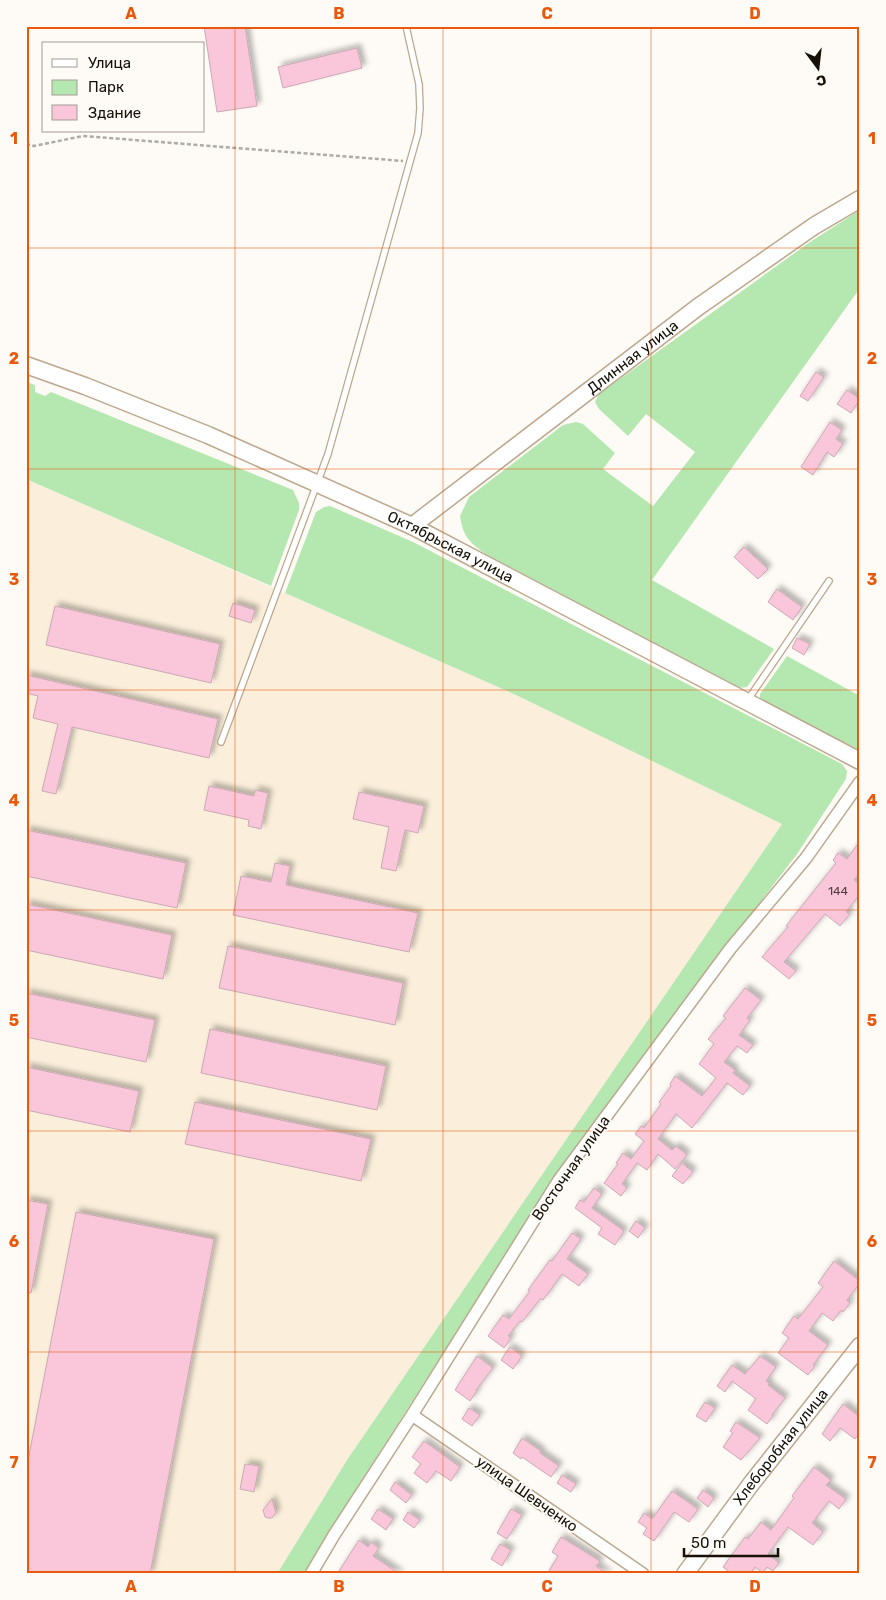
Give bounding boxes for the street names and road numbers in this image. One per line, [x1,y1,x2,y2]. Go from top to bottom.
street label: Длинная улица [584,316,682,398]
street label: Октябрьская улица [385,507,516,586]
street label: Восточная улица [528,1112,614,1224]
street label: Хлеборобная улица [730,1385,832,1509]
street label: улица Шевченко [473,1452,581,1536]

